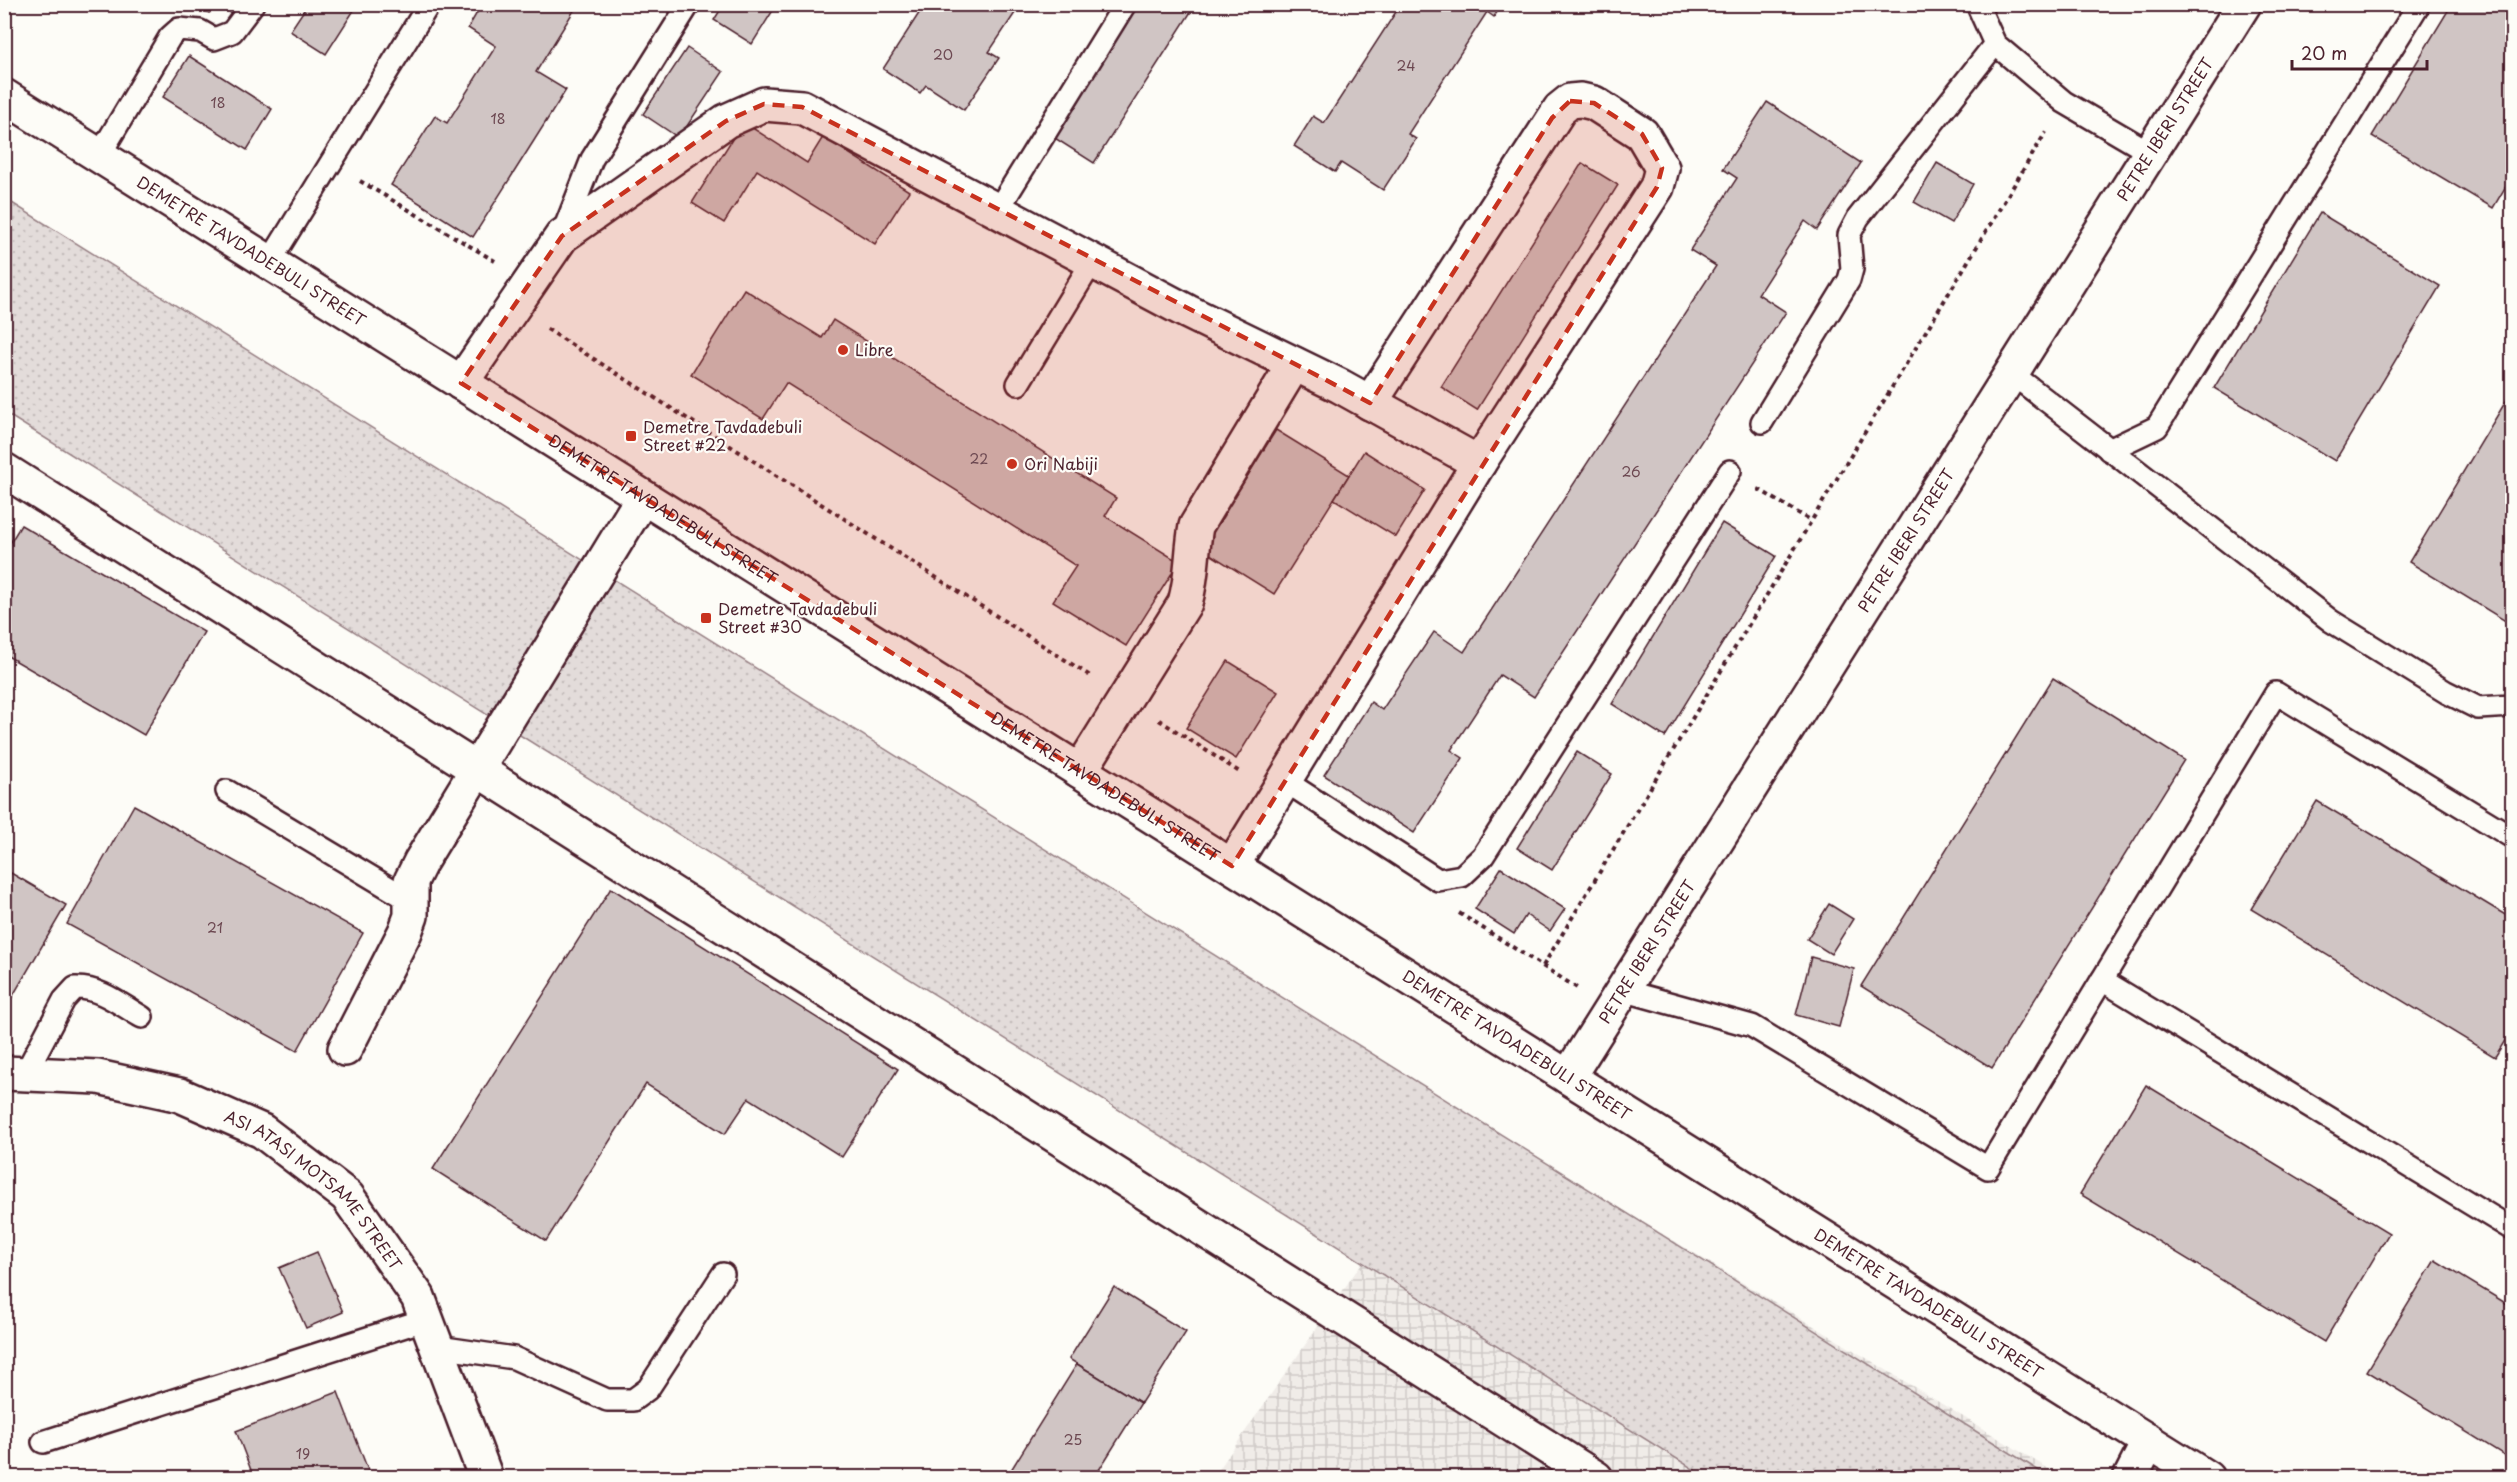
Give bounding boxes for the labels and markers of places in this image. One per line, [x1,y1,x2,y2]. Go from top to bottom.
place label: Libre [855,337,894,361]
marker: Libre [836,343,850,357]
place label: Demetre Tavdadebuli Street #22 [643,414,802,456]
marker: Demetre Tavdadebuli Street #22 [624,429,638,443]
place label: Ori Nabiji [1024,451,1098,475]
marker: Ori Nabiji [1005,457,1019,471]
place label: Demetre Tavdadebuli Street #30 [718,596,877,638]
marker: Demetre Tavdadebuli Street #30 [699,611,713,625]

